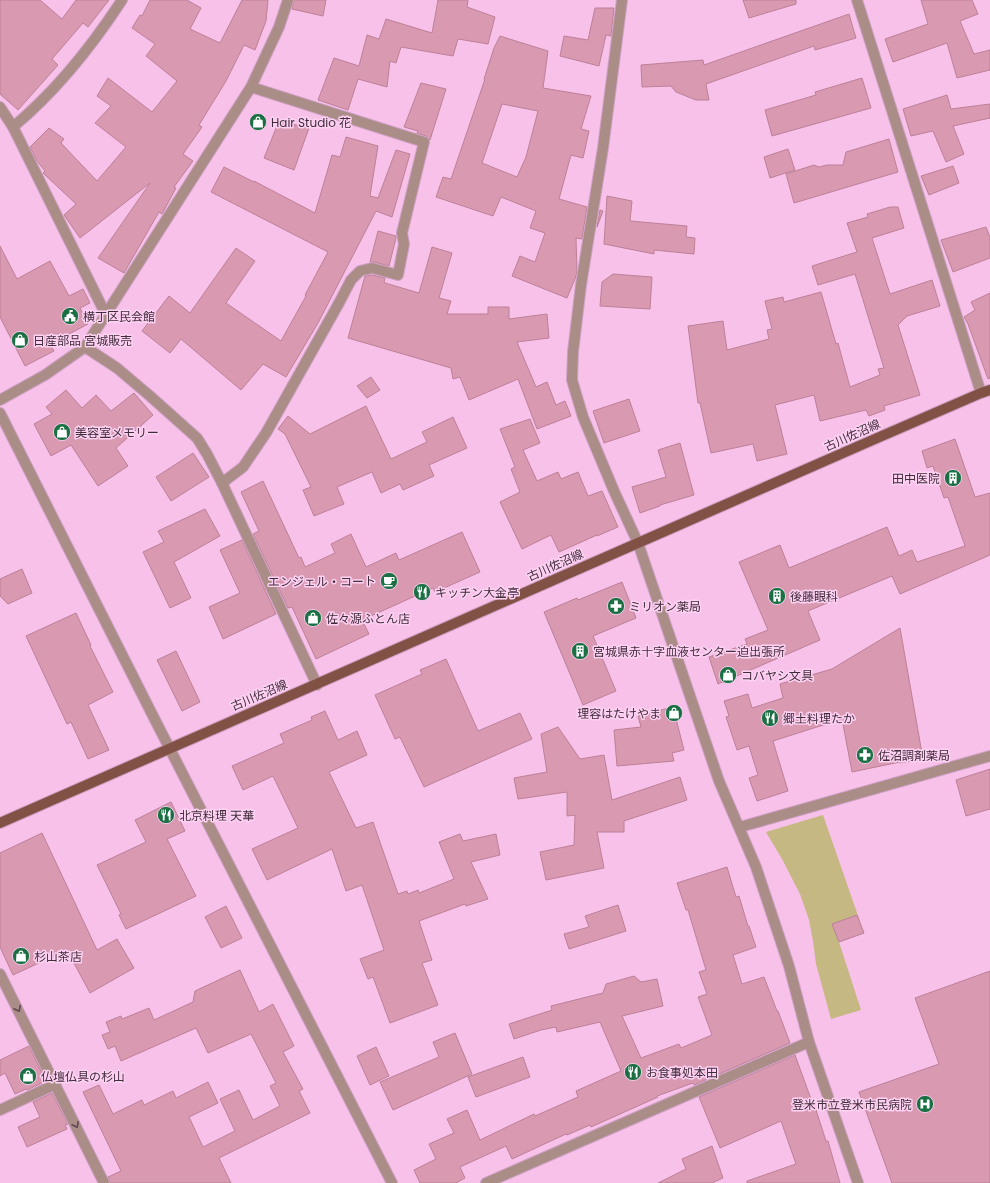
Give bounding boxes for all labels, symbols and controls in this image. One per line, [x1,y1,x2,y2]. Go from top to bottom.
shop icon: Hair Studio 花 [248,112,268,132]
place label: Hair Studio 花 [271,114,351,131]
public building icon: 横丁区民会館 [60,306,80,326]
place label: 横丁区民会館 [83,308,155,325]
shop icon: 日産部品 宮城販売 [10,330,30,350]
place label: 日産部品 宮城販売 [33,332,132,349]
street label: 古川佐沼線 [821,415,883,455]
shop icon: 美容室メモリー [52,422,72,442]
place label: 美容室メモリー [75,424,159,441]
building icon: 田中医院 [943,468,963,488]
place label: 田中医院 [892,470,940,487]
street label: 古川佐沼線 [524,545,586,585]
cafe icon: エンジェル・コート [379,571,399,591]
place label: エンジェル・コート [268,573,376,590]
restaurant icon: キッチン大金亭 [412,582,432,602]
place label: キッチン大金亭 [435,584,519,601]
building icon: 後藤眼科 [767,586,787,606]
place label: 後藤眼科 [790,588,838,605]
pharmacy icon: ミリオン薬局 [606,596,626,616]
place label: ミリオン薬局 [629,598,701,615]
shop icon: 佐々源ふとん店 [303,608,323,628]
place label: 佐々源ふとん店 [326,610,410,627]
building icon: 宮城県赤十字血液センター迫出張所 [570,641,590,661]
place label: 宮城県赤十字血液センター迫出張所 [593,643,785,660]
shop icon: コバヤシ文具 [718,665,738,685]
place label: コバヤシ文具 [741,667,813,684]
street label: 古川佐沼線 [228,675,290,715]
shop icon: 理容はたけやま [664,703,684,723]
place label: 理容はたけやま [577,705,661,722]
restaurant icon: 郷土料理たか [760,708,780,728]
place label: 郷土料理たか [783,710,855,727]
pharmacy icon: 佐沼調剤薬局 [855,745,875,765]
place label: 佐沼調剤薬局 [878,747,950,764]
restaurant icon: 北京料理 天華 [156,805,176,825]
place label: 北京料理 天華 [179,807,254,824]
shop icon: 杉山茶店 [11,946,31,966]
place label: 杉山茶店 [34,948,82,965]
one-way arrow [13,1005,20,1012]
restaurant icon: お食事処本田 [623,1062,643,1082]
place label: お食事処本田 [646,1064,718,1081]
shop icon: 仏壇仏具の杉山 [18,1066,38,1086]
place label: 仏壇仏具の杉山 [41,1068,125,1085]
hospital icon: 登米市立登米市民病院 [915,1094,935,1114]
place label: 登米市立登米市民病院 [792,1096,912,1113]
one-way arrow [71,1121,79,1128]

